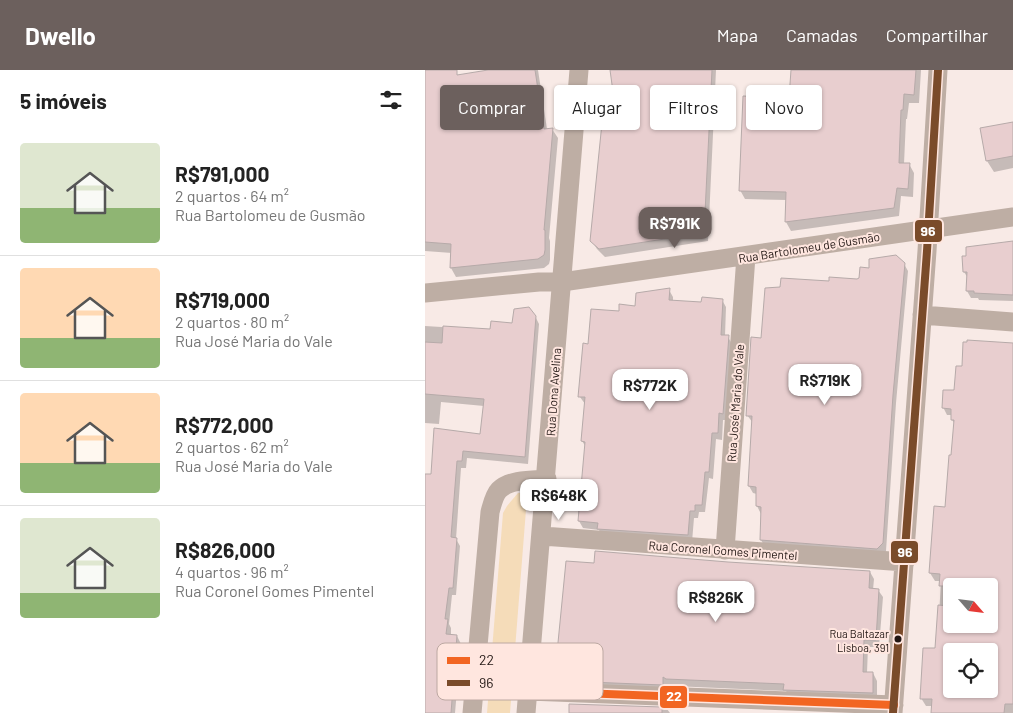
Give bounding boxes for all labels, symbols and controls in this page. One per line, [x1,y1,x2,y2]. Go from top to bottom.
text: Dwello [25,21,96,50]
text: Mapa [717,24,758,46]
text: Camadas [786,24,858,46]
text: Compartilhar [886,24,988,46]
chip: Comprar [440,85,544,130]
chip: Alugar [554,85,640,130]
chip: Filtros [650,85,736,130]
chip: Novo [746,85,822,130]
icon: filters [377,86,405,114]
text: 5 imóveis [20,88,107,113]
text: R$791,000 [175,161,269,186]
icon: home [60,163,120,223]
text: 2 quartos · 64 m² [175,186,289,205]
text: Rua Bartolomeu de Gusmão [175,205,366,224]
pin: R$791K [634,206,716,249]
text: R$791K [650,213,700,232]
line badge: 96 [914,219,943,243]
text: 96 [921,222,936,239]
street label: Rua Bartolomeu de Gusmão [737,229,881,265]
text: R$719,000 [175,287,270,312]
icon: home [60,288,120,348]
text: 2 quartos · 80 m² [175,312,289,331]
text: Rua José Maria do Vale [175,331,333,350]
street label: Rua José Maria do Vale [724,344,746,462]
street label: Rua Dona Avelina [543,347,563,437]
pin: R$719K [784,364,866,406]
pin: R$772K [609,368,691,411]
text: R$719K [799,370,851,389]
text: R$772K [623,375,677,394]
text: R$772,000 [175,412,273,437]
icon: home [60,413,120,473]
text: 2 quartos · 62 m² [175,437,289,456]
text: Rua José Maria do Vale [175,456,333,475]
pin: R$648K [518,478,600,521]
text: R$648K [531,485,587,504]
text: R$826,000 [175,537,275,562]
icon: home [60,538,120,598]
street label: Rua Coronel Gomes Pimentel [648,538,798,562]
line badge: 96 [890,540,919,564]
text: 96 [898,543,913,560]
text: 4 quartos · 96 m² [175,562,289,581]
north arrow [943,578,997,632]
map controls [943,578,998,698]
pin: R$826K [675,580,757,623]
text: Rua Coronel Gomes Pimentel [175,581,374,600]
text: R$826K [688,587,744,606]
place label: Rua Baltazar Lisboa, 391 [829,627,889,654]
marker: Rua Baltazar Lisboa, 391 [893,634,903,644]
legend [437,643,603,700]
button: locate [943,643,998,698]
text: 22 [479,651,494,668]
text: 96 [479,674,494,691]
line badge: 22 [659,685,688,709]
text: 22 [666,687,682,704]

